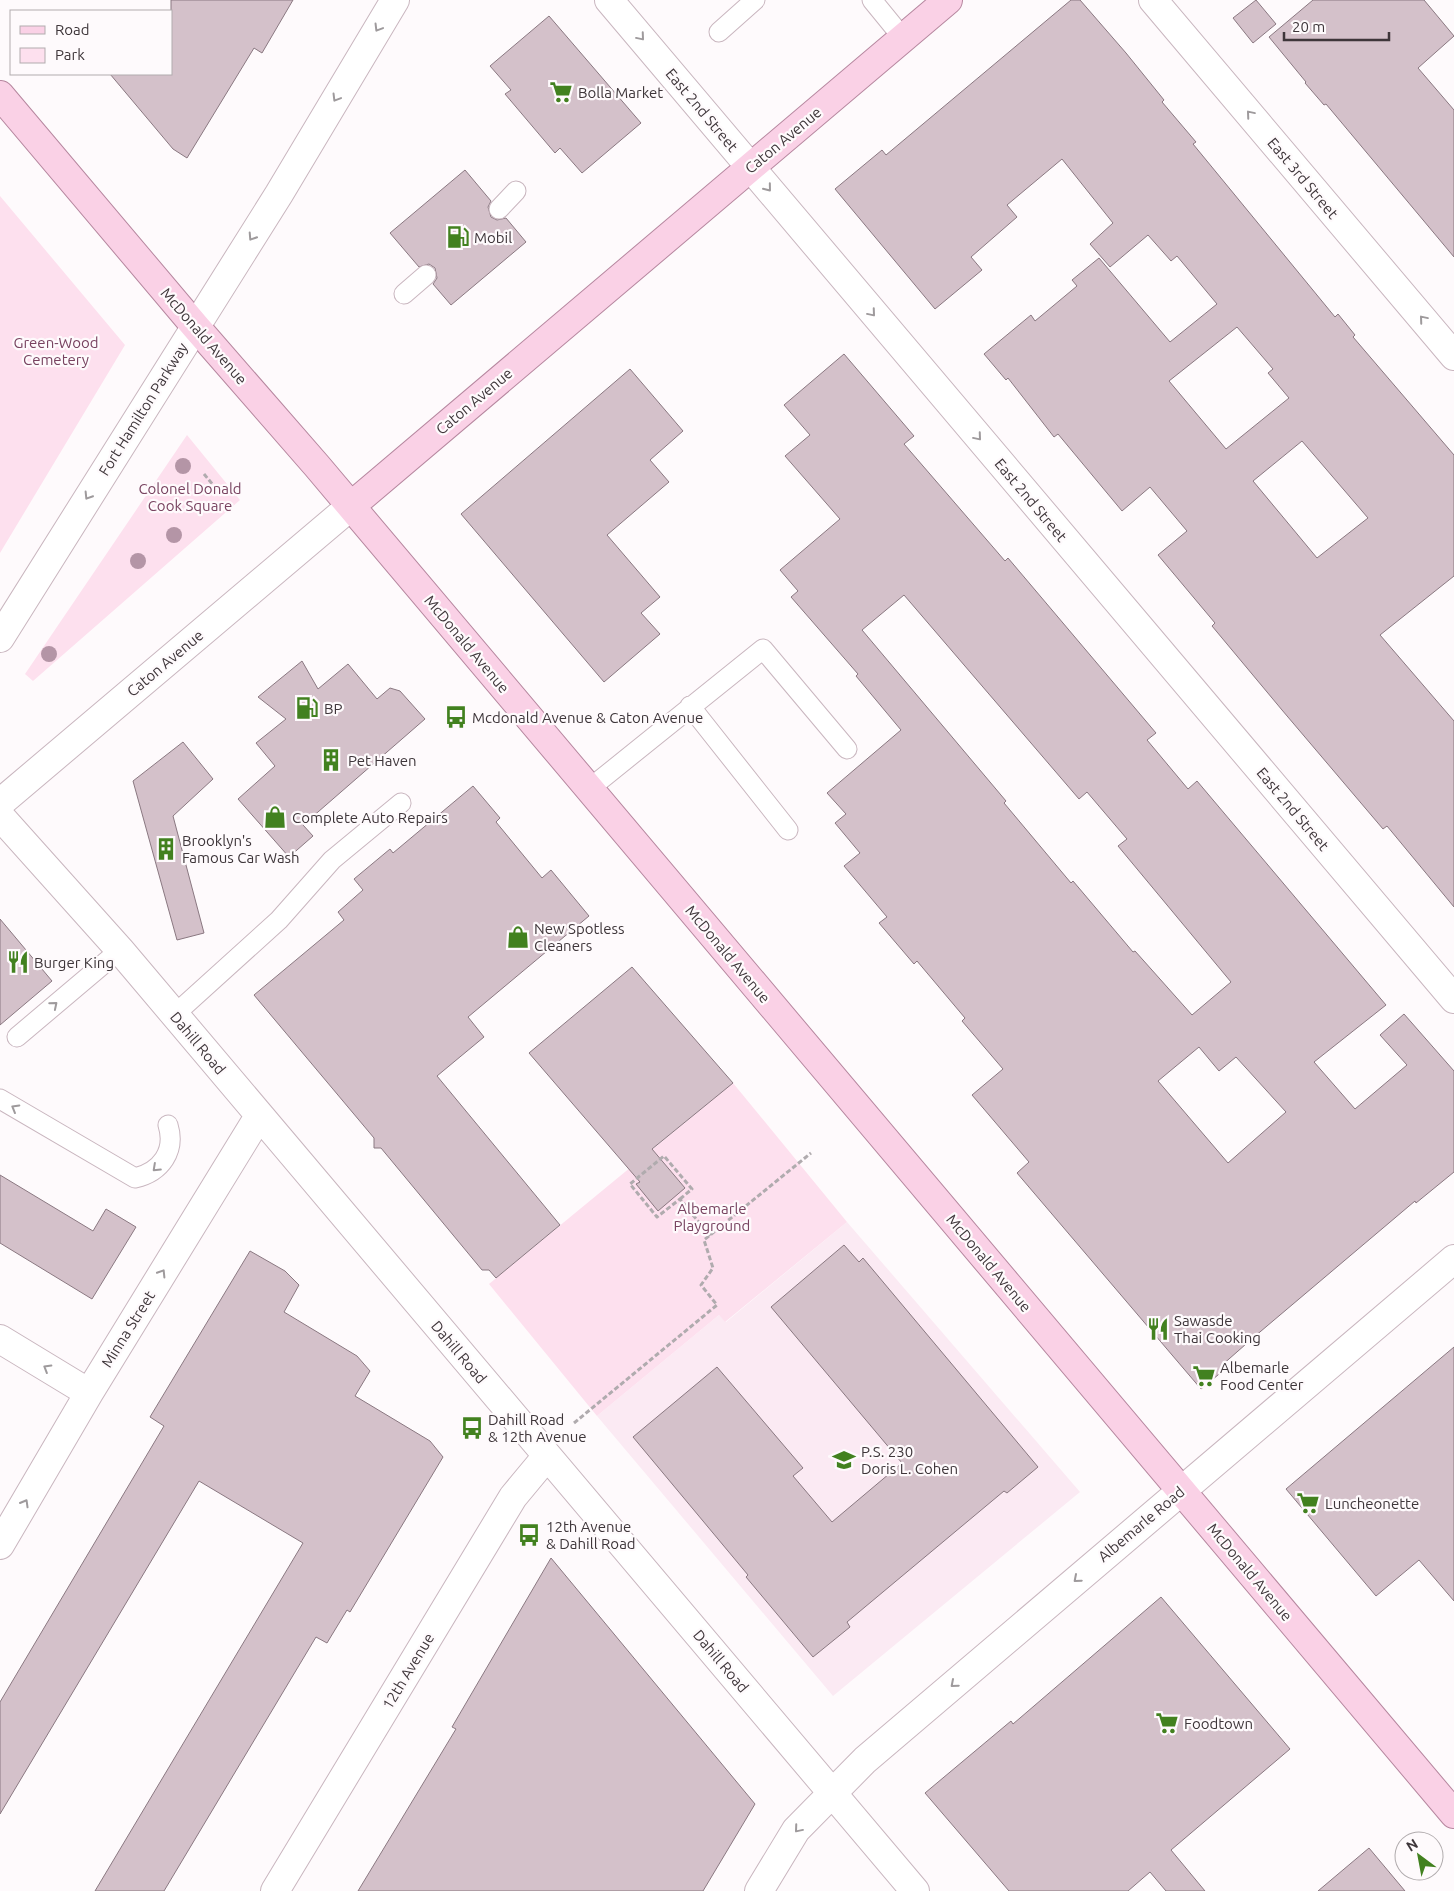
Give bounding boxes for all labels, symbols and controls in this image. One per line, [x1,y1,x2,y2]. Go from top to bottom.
legend [10,10,172,75]
scale bar [1284,10,1389,42]
text: 20 m [1292,18,1325,35]
text: Road [55,21,90,38]
one-way arrow [375,23,385,32]
one-way arrow [635,32,644,41]
text: Park [55,46,85,63]
street label: East 2nd Street [662,65,742,155]
supermarket icon: Bolla Market [548,79,574,105]
place label: Bolla Market [578,84,663,101]
one-way arrow [333,93,343,102]
street label: Caton Avenue [741,103,825,177]
one-way arrow [1246,111,1255,120]
street label: East 3rd Street [1264,134,1342,222]
one-way arrow [762,183,771,192]
fuel station icon: Mobil [445,224,471,250]
place label: Mobil [474,229,512,246]
one-way arrow [248,232,258,241]
street label: McDonald Avenue [157,284,251,388]
one-way arrow [867,307,876,316]
one-way arrow [1419,315,1428,324]
park label: Green-Wood Cemetery [13,334,99,368]
street label: Fort Hamilton Parkway [95,339,191,479]
street label: Caton Avenue [432,364,516,438]
one-way arrow [972,431,981,440]
street label: East 2nd Street [991,455,1071,545]
park label: Colonel Donald Cook Square [138,480,242,514]
one-way arrow [85,491,95,500]
street label: McDonald Avenue [421,592,513,696]
street label: Caton Avenue [123,626,207,700]
fuel station icon: BP [294,695,320,721]
place label: BP [324,700,343,717]
bus stop icon: Mcdonald Avenue & Caton Avenue [443,704,469,730]
place label: Mcdonald Avenue & Caton Avenue [472,709,703,726]
building icon: Pet Haven [318,747,344,773]
place label: Pet Haven [348,752,417,769]
street label: East 2nd Street [1253,764,1333,854]
shop icon: Complete Auto Repairs [262,804,288,830]
place label: Complete Auto Repairs [292,809,448,826]
place label: Brooklyn's Famous Car Wash [182,832,300,866]
building icon: Brooklyn's Famous Car Wash [153,836,179,862]
street label: McDonald Avenue [682,902,774,1006]
place label: New Spotless Cleaners [534,920,625,954]
shop icon: New Spotless Cleaners [505,924,531,950]
restaurant icon: Burger King [5,949,31,975]
place label: Burger King [34,954,114,971]
one-way arrow [49,1002,58,1011]
street label: Dahill Road [167,1008,229,1078]
one-way arrow [12,1104,21,1114]
one-way arrow [152,1162,161,1171]
park label: Albemarle Playground [674,1200,750,1234]
street label: McDonald Avenue [943,1211,1035,1315]
one-way arrow [156,1270,166,1279]
street label: Minna Street [98,1288,158,1370]
place label: Sawasde Thai Cooking [1174,1312,1261,1346]
restaurant icon: Sawasde Thai Cooking [1145,1316,1171,1342]
street label: Dahill Road [428,1317,490,1387]
place label: Albemarle Food Center [1220,1359,1304,1393]
supermarket icon: Albemarle Food Center [1191,1363,1217,1389]
one-way arrow [44,1364,53,1374]
place label: Dahill Road & 12th Avenue [488,1411,587,1445]
bus stop icon: Dahill Road & 12th Avenue [459,1415,485,1441]
place label: P.S. 230 Doris L. Cohen [861,1443,958,1477]
school or university icon: P.S. 230 Doris L. Cohen [831,1447,857,1473]
street label: Albemarle Road [1094,1483,1188,1565]
supermarket icon: Luncheonette [1295,1490,1321,1516]
place label: Luncheonette [1325,1495,1419,1512]
one-way arrow [18,1499,28,1508]
place label: 12th Avenue & Dahill Road [546,1518,636,1552]
street label: McDonald Avenue [1204,1520,1296,1624]
bus stop icon: 12th Avenue & Dahill Road [516,1522,542,1548]
one-way arrow [1074,1573,1083,1582]
street label: Dahill Road [690,1626,752,1696]
street label: 12th Avenue [379,1630,437,1712]
one-way arrow [950,1678,959,1687]
supermarket icon: Foodtown [1154,1710,1180,1736]
place label: Foodtown [1184,1715,1253,1732]
one-way arrow [795,1823,804,1832]
north arrow [1394,1831,1444,1881]
text: N [1403,1835,1421,1855]

